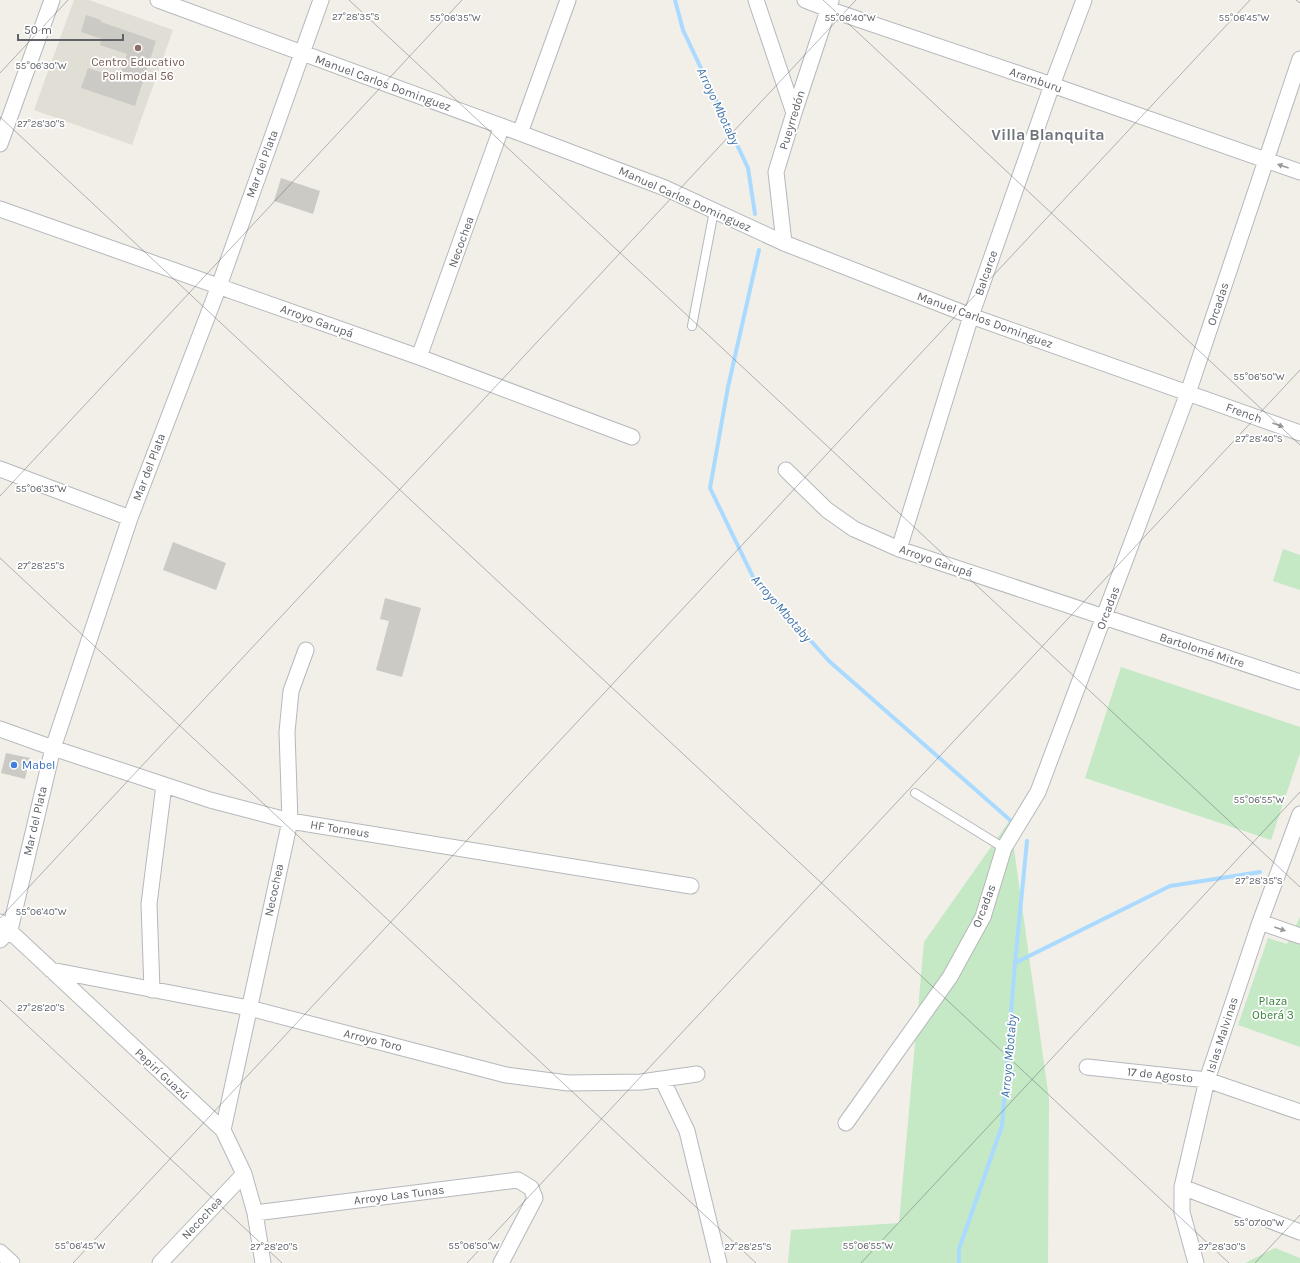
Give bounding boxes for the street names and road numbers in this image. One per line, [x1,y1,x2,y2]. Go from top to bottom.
street label: Manuel Carlos Dominguez [313,52,453,114]
street label: Aramburu [1008,64,1064,96]
street label: Pueyrredón [776,89,808,151]
street label: Mar del Plata [243,128,281,200]
street label: Manuel Carlos Dominguez [617,163,754,235]
street label: Necochea [445,215,477,269]
street label: Balcarce [972,249,1000,297]
street label: Orcadas [1204,280,1232,328]
street label: Manuel Carlos Dominguez [915,289,1055,351]
street label: Arroyo Garupá [279,301,355,341]
street label: French [1224,400,1264,426]
street label: Mar del Plata [130,431,168,503]
street label: Arroyo Garupá [897,542,975,580]
street label: Orcadas [1093,585,1123,631]
street label: Bartolomé Mitre [1158,630,1246,670]
street label: Mar del Plata [20,785,50,857]
street label: HF Torneus [309,817,371,841]
street label: Necochea [262,862,286,918]
street label: Orcadas [969,883,999,929]
street label: Islas Malvinas [1203,995,1241,1075]
street label: Arroyo Toro [342,1026,404,1054]
street label: Pepirí Guazú [132,1045,192,1103]
street label: 17 de Agosto [1126,1065,1194,1085]
street label: Arroyo Las Tunas [353,1183,445,1207]
street label: Necochea [179,1194,225,1242]

